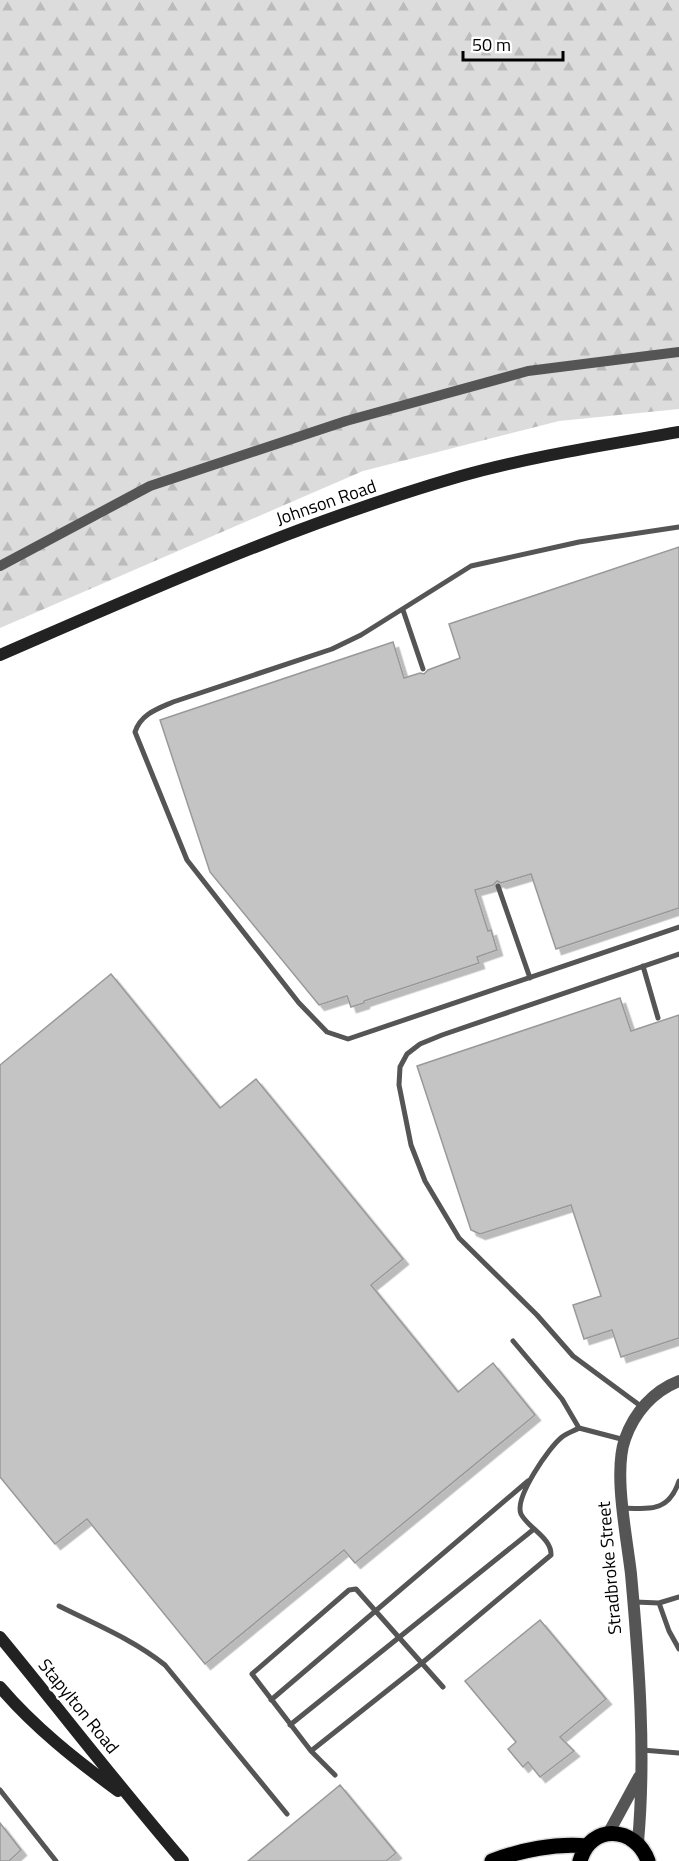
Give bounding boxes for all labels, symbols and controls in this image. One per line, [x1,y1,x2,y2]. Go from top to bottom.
scale bar [463,24,564,62]
text: 50 m [472,31,511,58]
street label: Johnson Road [272,472,380,532]
street label: Stradbroke Street [590,1500,628,1636]
street label: Stapylton Road [32,1653,126,1759]

